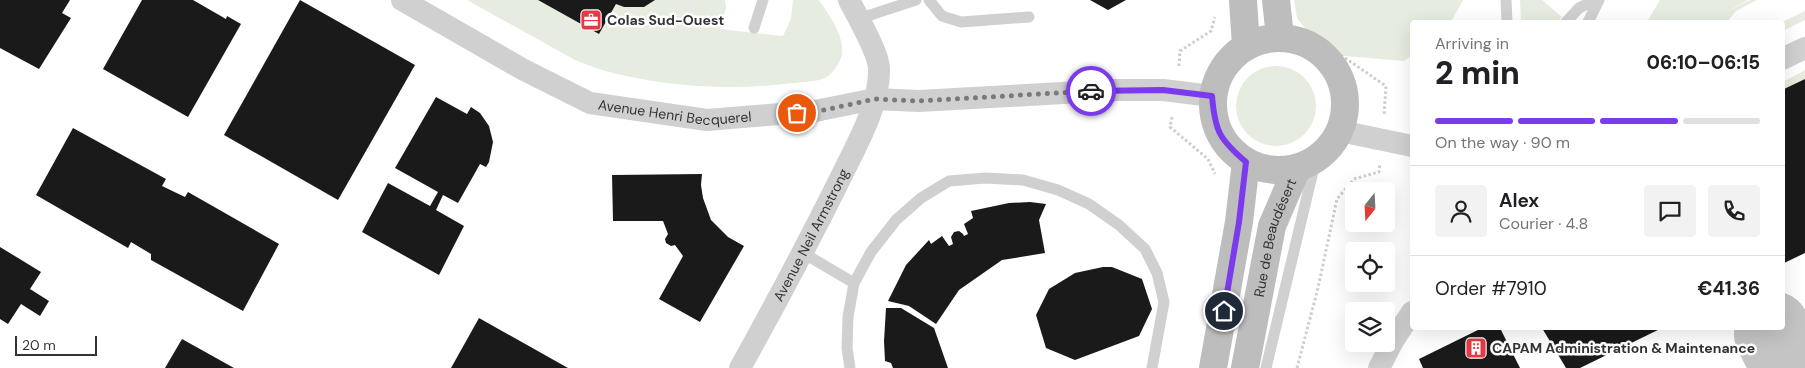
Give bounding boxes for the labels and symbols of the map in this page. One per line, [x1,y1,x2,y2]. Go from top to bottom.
office icon: Colas Sud-Ouest [579,8,603,32]
place label: Colas Sud-Ouest [607,11,724,29]
courier [1066,66,1116,116]
pin [776,92,818,134]
street label: Avenue Henri Becquerel [597,95,752,129]
street label: Avenue Neil Armstrong [769,165,853,305]
street label: Rue de Beaudésert [1250,176,1300,298]
north arrow [1345,182,1395,232]
pin [1203,290,1245,332]
scale bar [15,333,98,356]
building icon: CAPAM Administration & Maintenance [1464,336,1488,360]
place label: CAPAM Administration & Maintenance [1492,339,1755,357]

